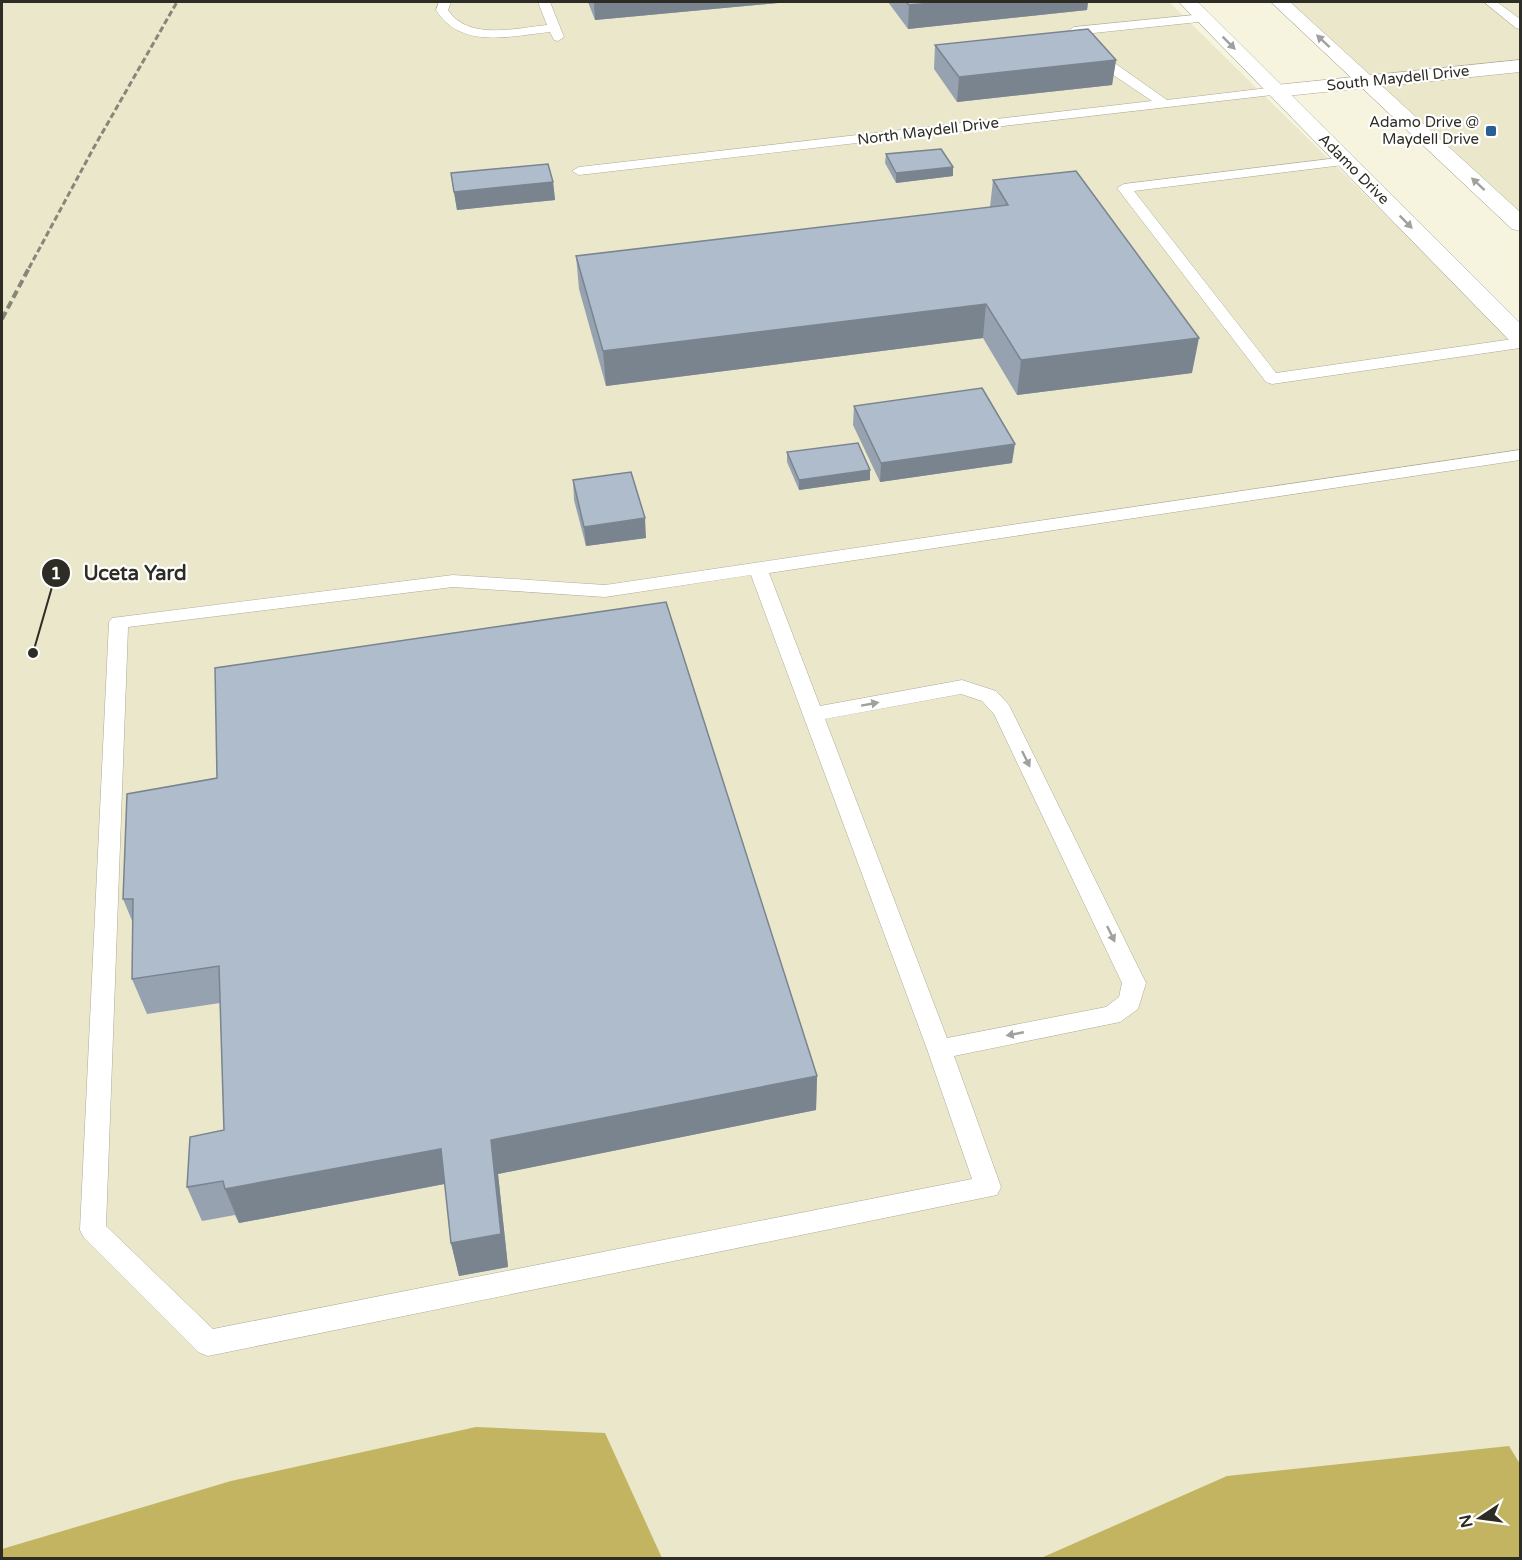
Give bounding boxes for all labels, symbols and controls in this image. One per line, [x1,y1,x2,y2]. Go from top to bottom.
one-way arrow [1317,35,1331,49]
one-way arrow [1222,36,1236,50]
street label: South Maydell Drive [1326,62,1470,94]
street label: North Maydell Drive [856,113,1000,149]
place label: Adamo Drive @ Maydell Drive [1369,113,1479,148]
marker: Adamo Drive @ Maydell Drive [1484,124,1498,138]
street label: Adamo Drive [1315,130,1393,208]
one-way arrow [1470,177,1485,191]
one-way arrow [1399,215,1414,229]
callout: Uceta Yard [41,554,198,592]
text: 1 [50,562,62,584]
text: Uceta Yard [83,562,187,586]
one-way arrow [861,699,880,708]
one-way arrow [1021,750,1030,767]
one-way arrow [1106,926,1115,943]
one-way arrow [1006,1030,1025,1039]
north arrow [1450,1488,1510,1548]
text: N [1455,1513,1478,1530]

